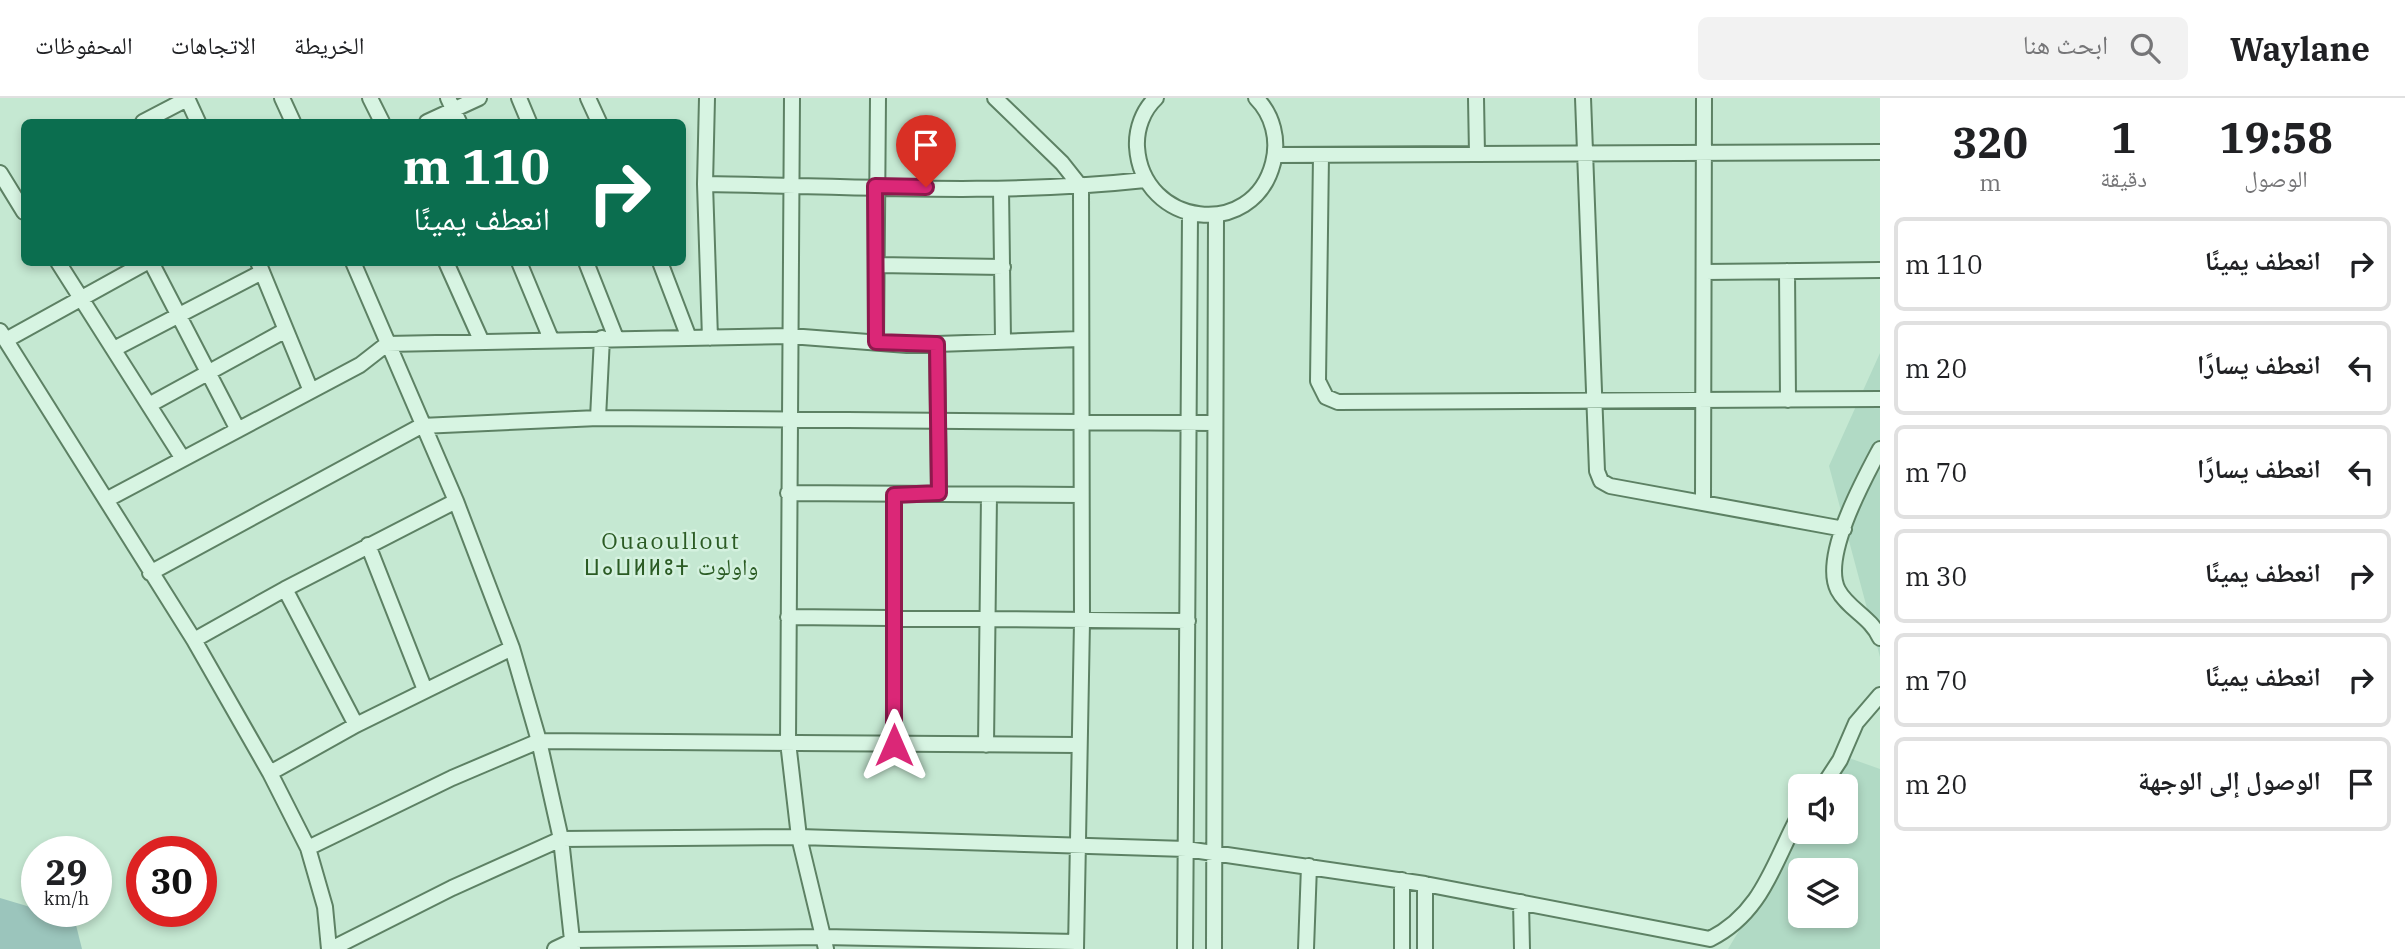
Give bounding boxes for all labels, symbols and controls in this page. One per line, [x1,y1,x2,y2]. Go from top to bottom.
search box [1698,17,2188,80]
text: ابحث هنا [2023,27,2108,61]
text: Waylane [2230,27,2370,70]
text: المحفوظات [35,29,133,61]
text: الاتجاهات [171,29,256,61]
text: الخريطة [294,29,365,61]
icon: search [2126,29,2164,67]
text: 1 [2111,110,2136,165]
text: 19:58 [2219,110,2333,165]
pin [896,115,956,187]
text: 320 [1952,115,2028,170]
icon: arrive [907,126,945,164]
text: 110 m [403,134,550,197]
icon: right [574,147,665,238]
text: دقيقة [2100,163,2147,193]
text: الوصول [2244,163,2308,193]
text: m [1979,167,2001,197]
text: انعطف يمينًا [413,197,550,239]
text: انعطف يمينًا [2205,243,2321,277]
icon: right [2342,245,2380,283]
text: 110 m [1905,247,1983,281]
text: انعطف يسارًا [2197,347,2321,381]
icon: left [2342,349,2380,387]
text: 20 m [1905,351,1967,385]
text: انعطف يسارًا [2197,451,2321,485]
icon: left [2342,453,2380,491]
text: 70 m [1905,455,1967,489]
district label: Ouaoullout ⵡⴰⵡⵍⵍⵓⵜ واولوت [584,525,758,581]
text: انعطف يمينًا [2205,555,2321,589]
icon: right [2342,557,2380,595]
text: 30 m [1905,559,1967,593]
text: انعطف يمينًا [2205,659,2321,693]
icon: right [2342,661,2380,699]
text: 70 m [1905,663,1967,697]
position arrow [857,708,931,782]
text: الوصول إلى الوجهة [2138,763,2321,797]
icon: arrive [2342,765,2380,803]
text: 20 m [1905,767,1967,801]
map controls [1788,774,1858,928]
button: sound [1788,774,1858,844]
speed limit sign: 30 [126,836,217,927]
text: 29 [45,849,88,895]
button: layers [1788,858,1858,928]
text: km/h [44,887,89,910]

